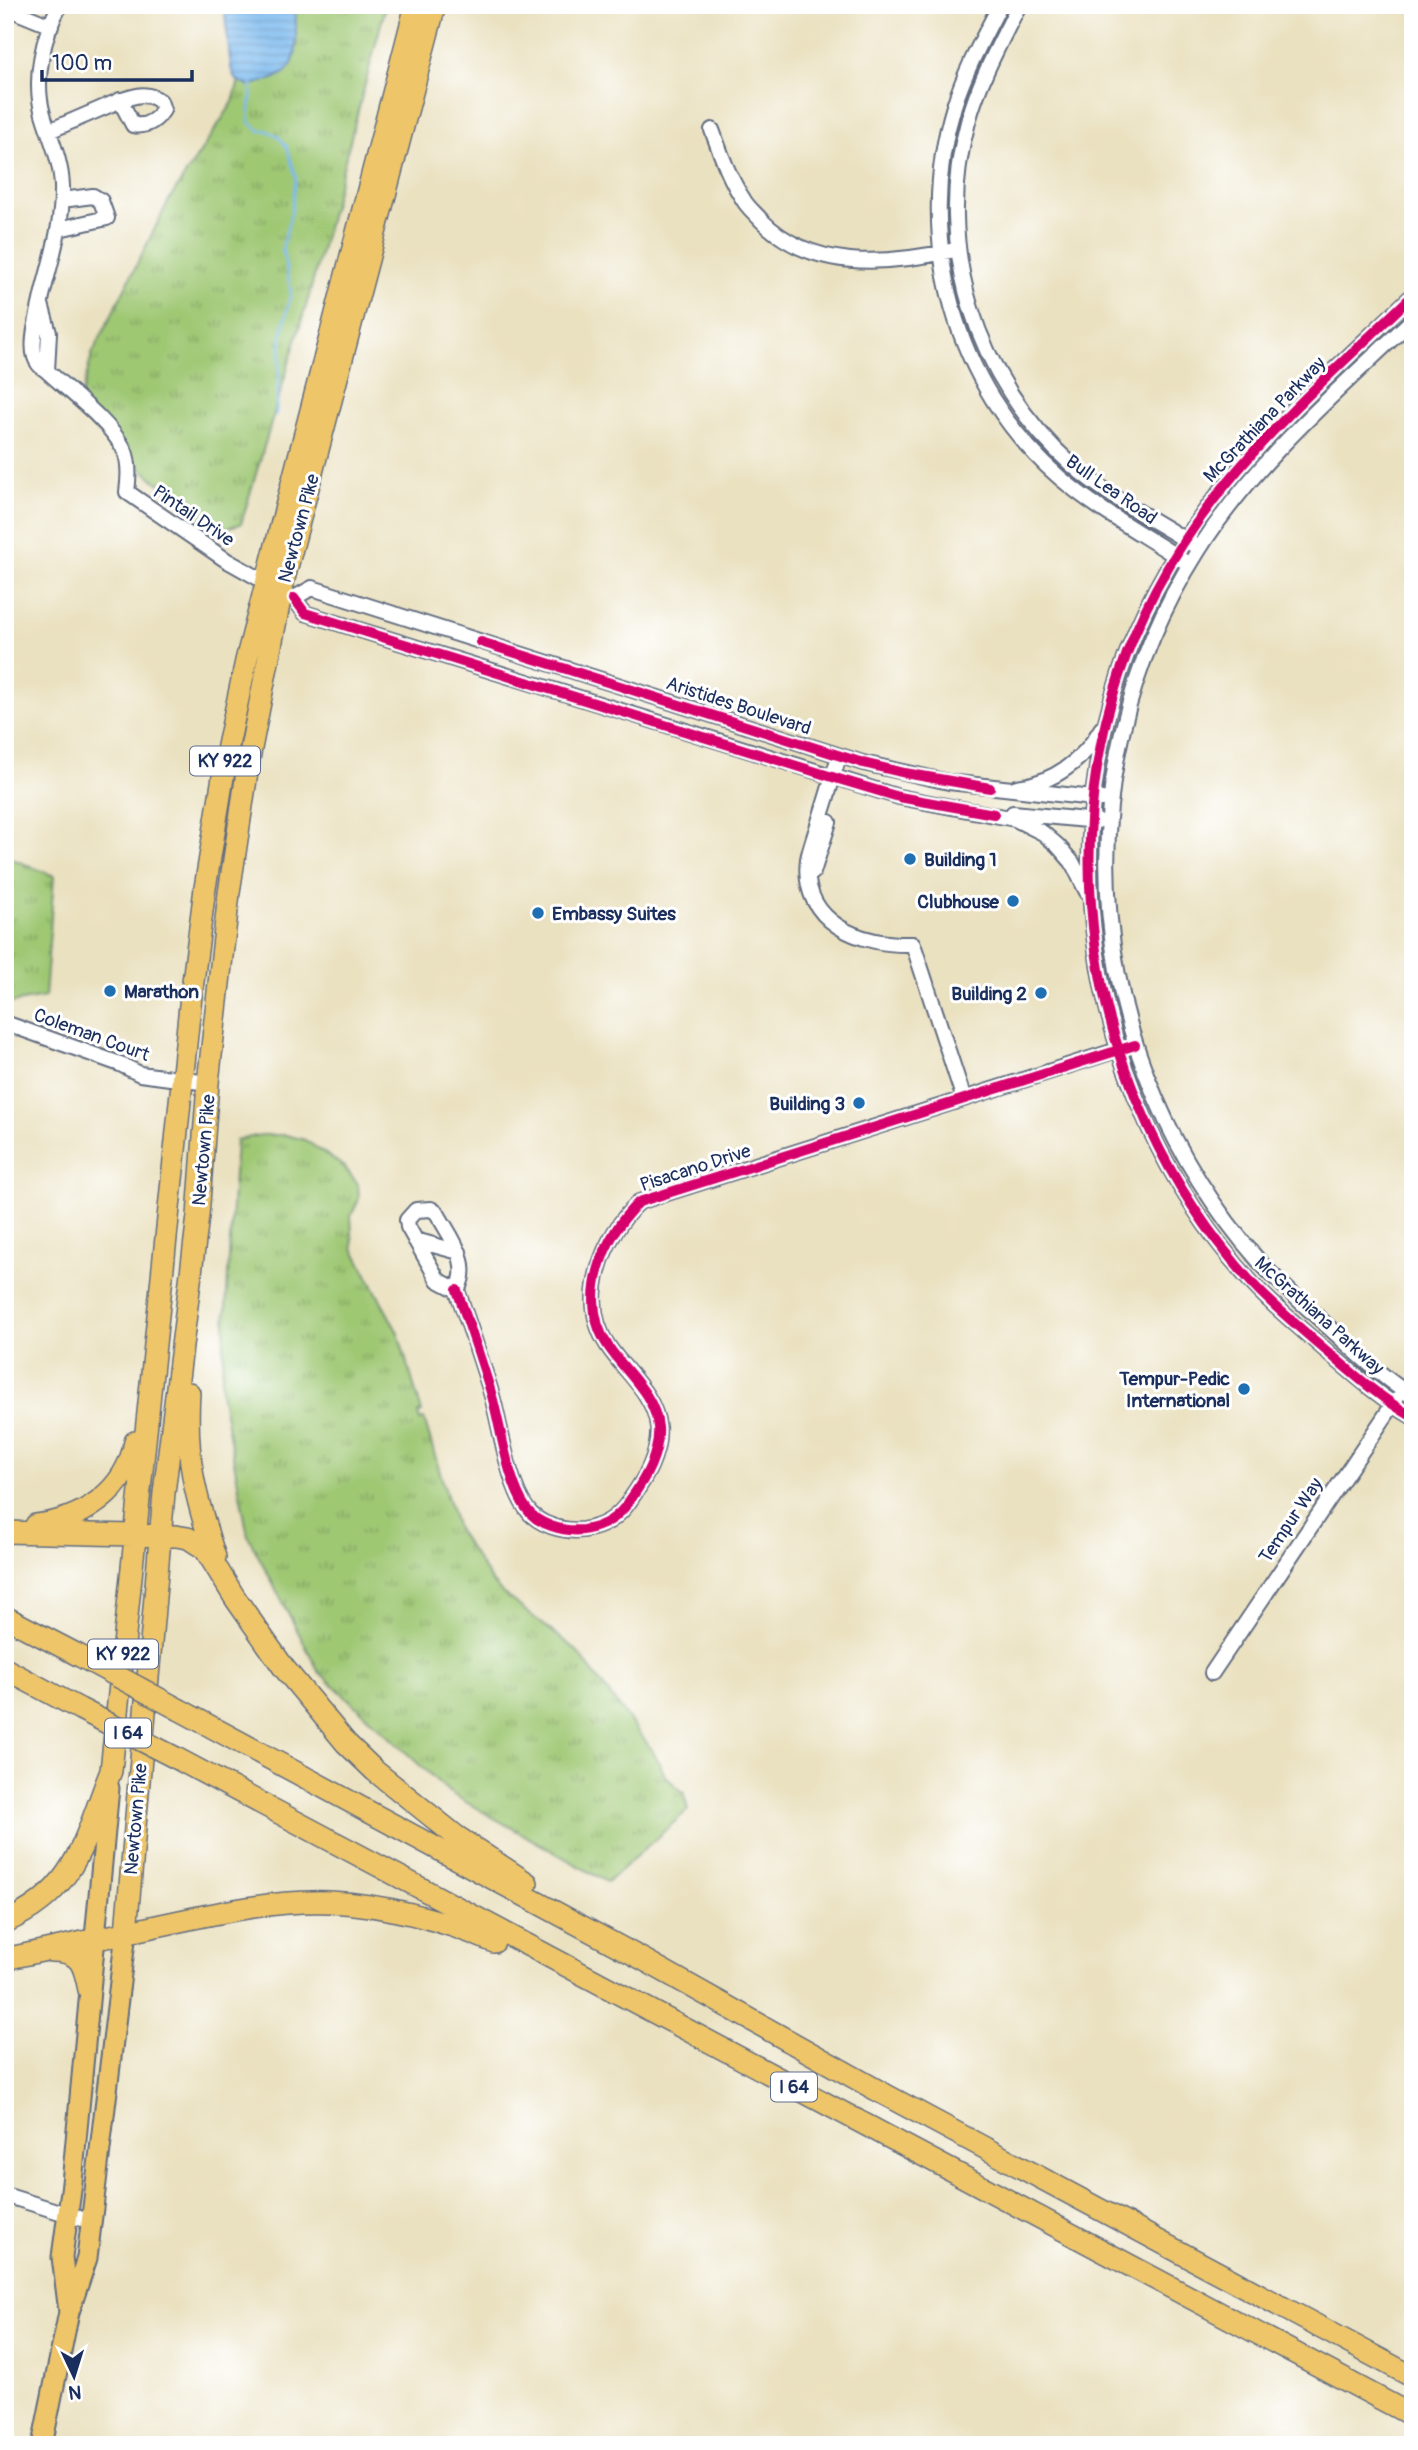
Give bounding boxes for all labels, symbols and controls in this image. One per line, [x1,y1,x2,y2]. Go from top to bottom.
scale bar [42,38,192,82]
text: 100 m [52,50,112,77]
street label: McGrathiana Parkway [1198,352,1331,488]
street label: Bull Lea Road [1061,450,1162,530]
street label: Newtown Pike [273,471,325,585]
street label: Pintail Drive [148,480,239,552]
street label: Aristides Boulevard [663,671,814,741]
road number: KY 922 [190,746,260,776]
place label: Building 1 [924,848,997,872]
marker: Building 1 [902,851,918,867]
place label: Clubhouse [917,890,1000,914]
marker: Clubhouse [1005,893,1021,909]
place label: Embassy Suites [552,902,676,926]
marker: Embassy Suites [530,905,546,921]
place label: Marathon [124,980,199,1004]
place label: Building 2 [951,982,1027,1006]
marker: Marathon [102,983,118,999]
marker: Building 2 [1033,985,1049,1001]
street label: Coleman Court [30,1003,153,1067]
place label: Building 3 [769,1092,845,1116]
street label: Newtown Pike [187,1093,221,1207]
marker: Building 3 [851,1095,867,1111]
street label: Pisacano Drive [637,1139,754,1197]
street label: McGrathiana Parkway [1250,1251,1389,1380]
place label: Tempur-Pedic International [1118,1367,1230,1413]
marker: Tempur-Pedic International [1236,1381,1252,1397]
street label: Tempur Way [1253,1473,1328,1568]
road number: KY 922 [88,1639,158,1668]
road number: I 64 [105,1718,151,1748]
street label: Newtown Pike [119,1762,153,1876]
road number: I 64 [771,2073,817,2102]
north arrow [38,2342,108,2412]
text: N [68,2380,82,2404]

